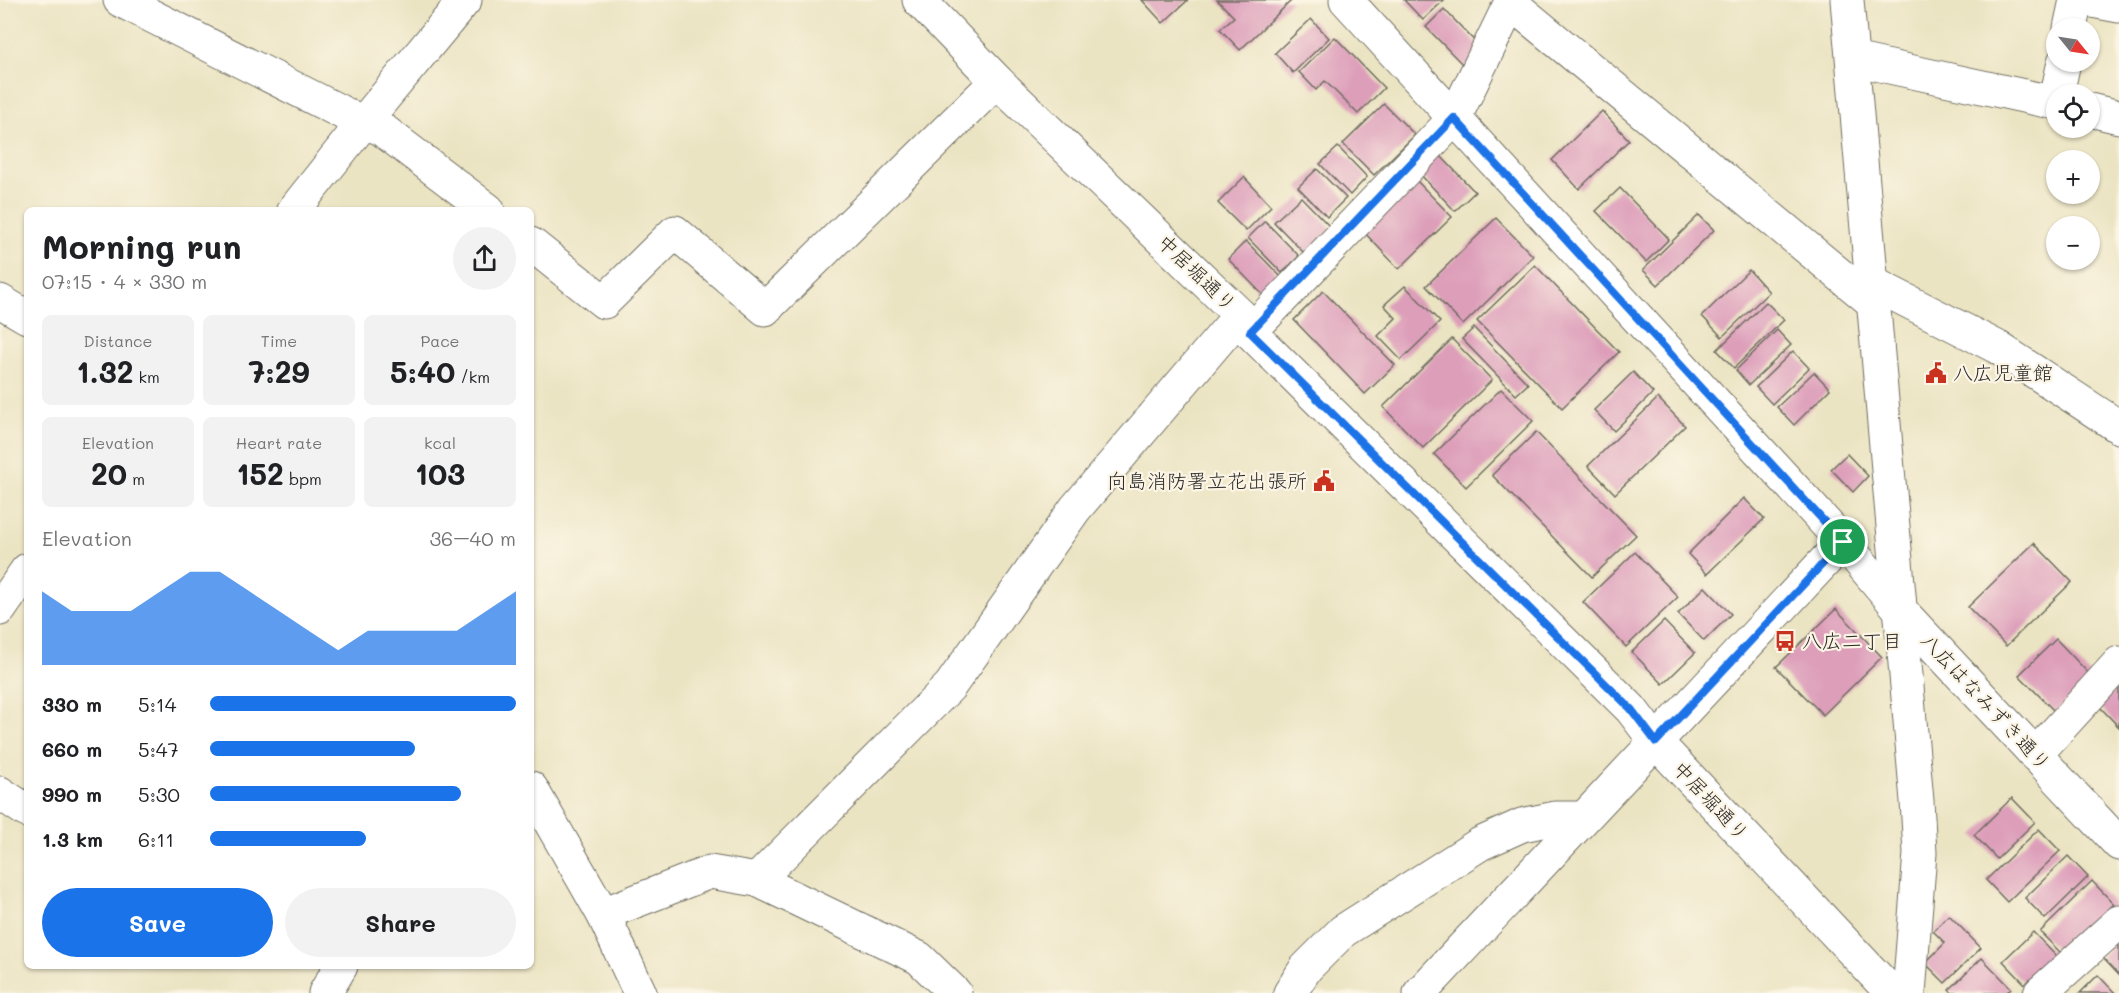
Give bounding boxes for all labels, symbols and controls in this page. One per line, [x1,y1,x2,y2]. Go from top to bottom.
north arrow [2046,18,2100,72]
map controls [2046,18,2100,270]
button: locate [2046,84,2100,138]
button: + [2046,150,2100,204]
button: − [2046,216,2100,270]
text: Morning run [42,224,242,267]
button: share [453,227,516,290]
street label: 中居堀通り [1153,228,1243,316]
text: 07:15 · 4 × 330 m [42,268,207,294]
text: Distance [84,330,152,351]
text: Time [261,330,297,351]
text: Pace [420,330,460,351]
text: 1.32 [76,351,133,391]
text: 7:29 [248,351,310,391]
text: 5:40 [390,351,455,391]
place label: 八広児童館 [1953,359,2053,385]
public building icon: 八広児童館 [1924,361,1948,385]
text: km [133,366,160,387]
text: /km [455,366,490,387]
text: Elevation [82,432,154,453]
text: Heart rate [236,432,322,453]
text: kcal [424,432,456,453]
text: 20 [91,453,127,493]
text: 152 [236,453,284,493]
text: 103 [415,453,465,493]
place label: 向島消防署立花出張所 [1107,467,1307,493]
text: m [127,468,145,489]
text: bpm [284,468,322,489]
public building icon: 向島消防署立花出張所 [1312,469,1336,493]
pin [1817,516,1868,567]
text: Elevation [42,525,132,551]
text: 36–40 m [429,525,516,551]
icon: arrive [1826,525,1859,558]
place label: 八広二丁目 [1802,627,1902,653]
street label: 八広はなみずき通り [1916,627,2057,776]
bus stop icon: 八広二丁目 [1773,629,1797,653]
text: 330 m [42,691,102,717]
text: 5:14 [138,691,177,717]
text: 660 m [42,736,102,762]
text: 5:47 [138,736,179,762]
street label: 中居堀通り [1668,755,1755,846]
text: 990 m [42,781,102,807]
text: 5:30 [138,781,180,807]
text: 1.3 km [42,826,103,852]
text: 6:11 [138,826,174,852]
button: Save [42,888,273,957]
button: Share [285,888,516,957]

